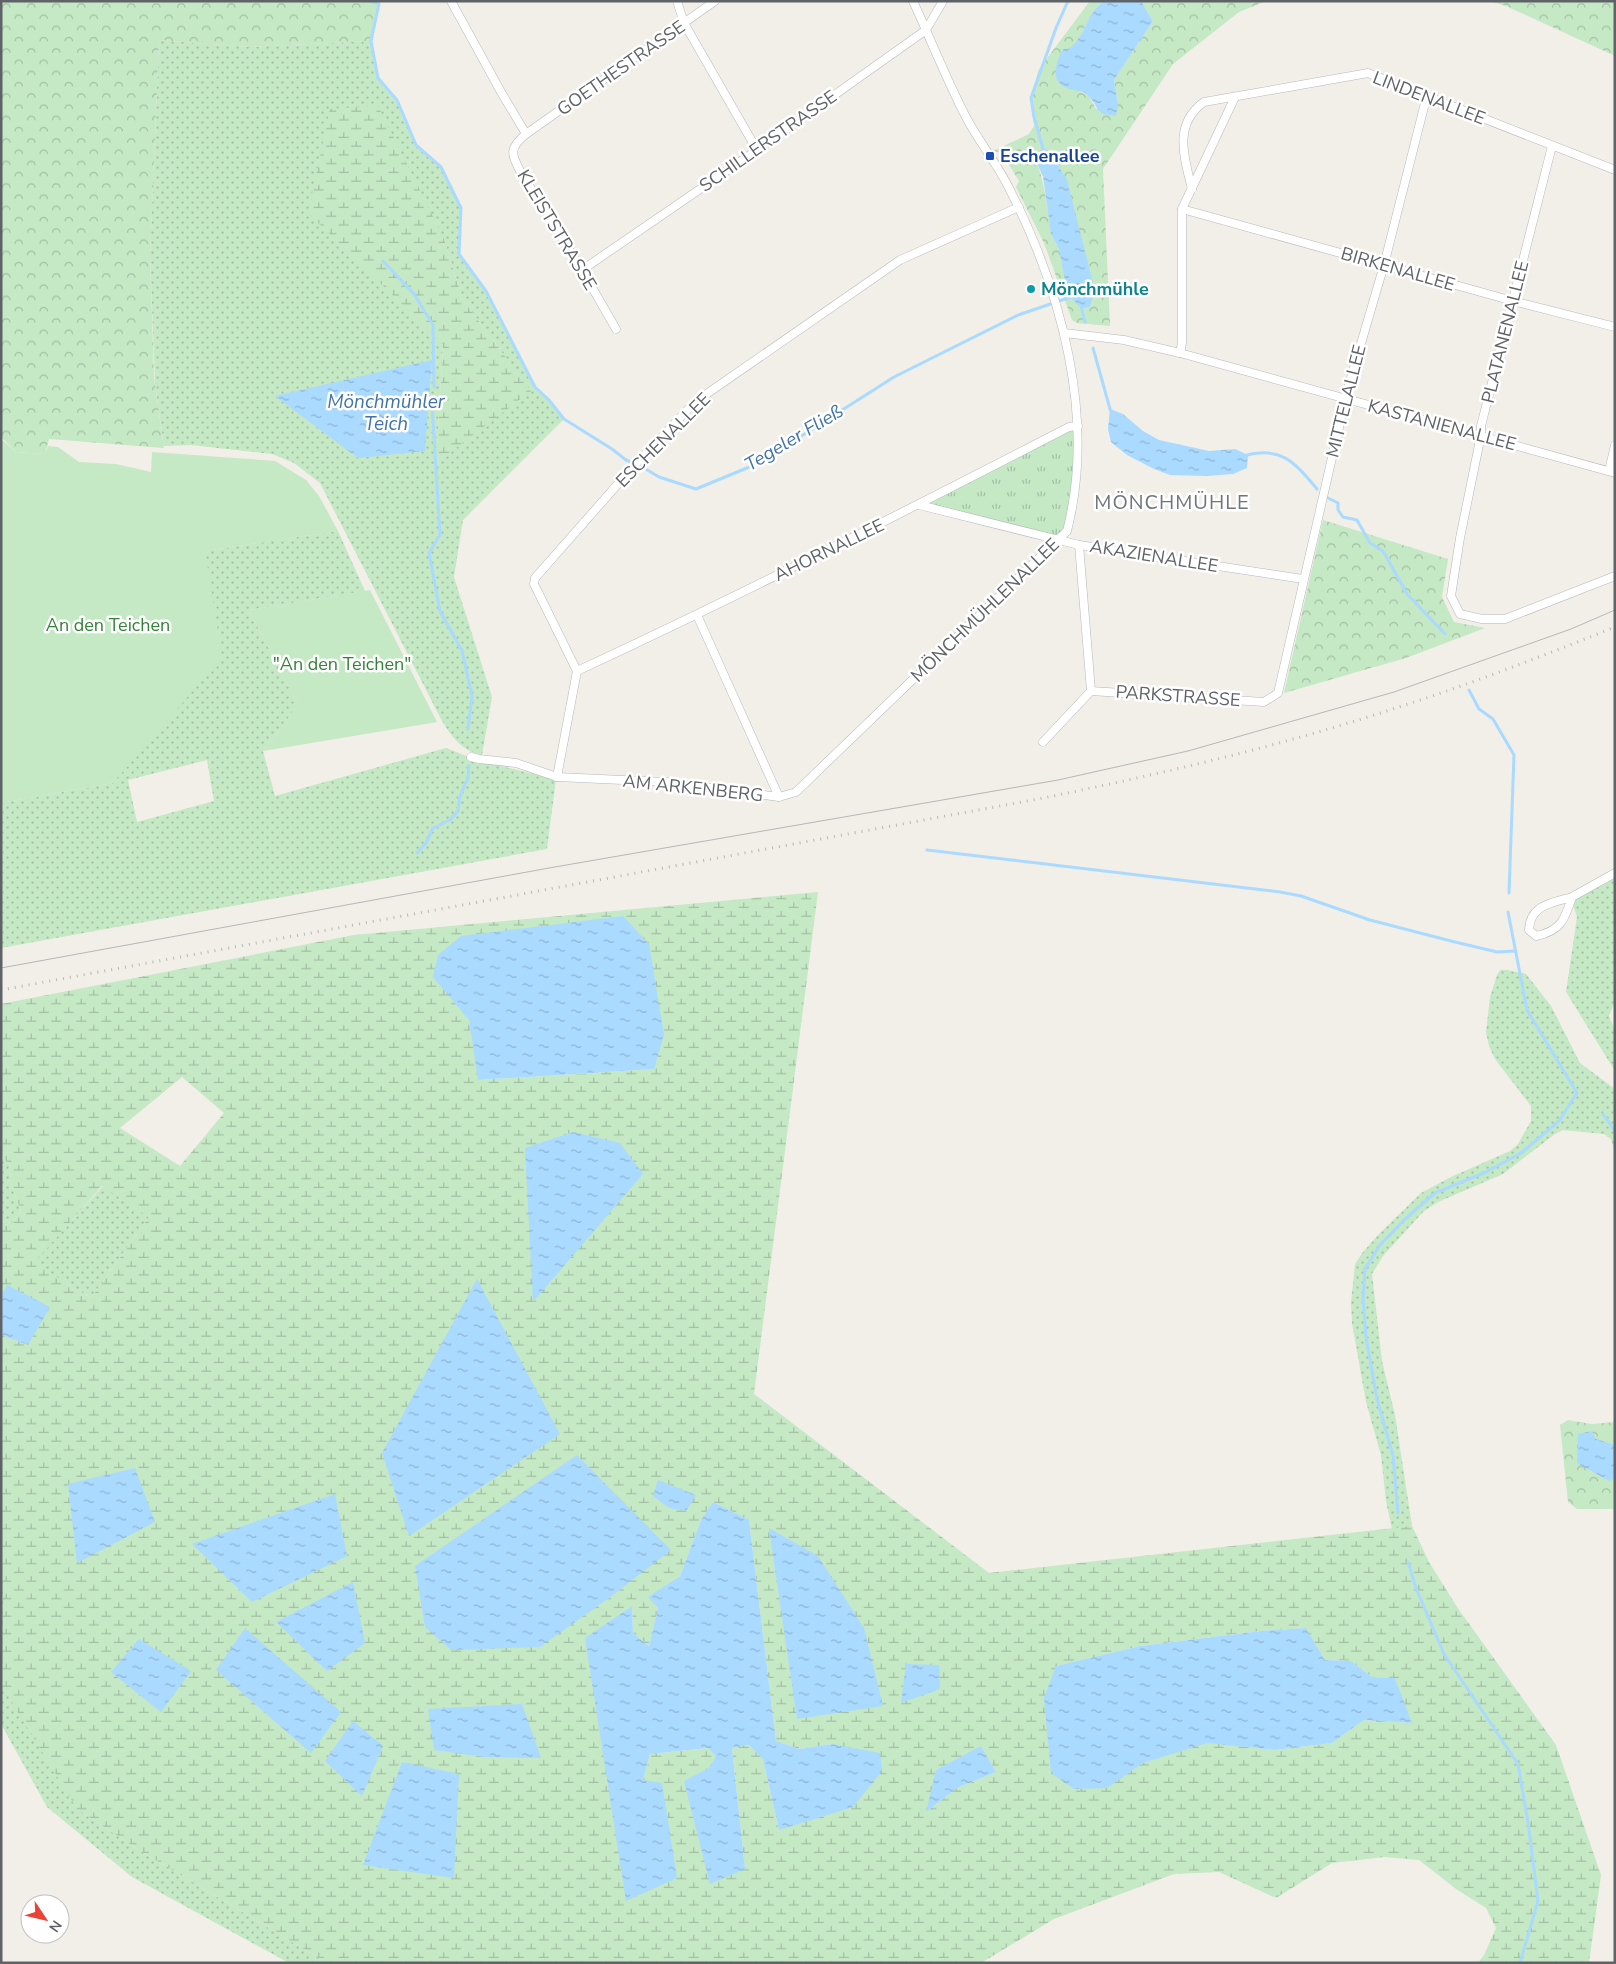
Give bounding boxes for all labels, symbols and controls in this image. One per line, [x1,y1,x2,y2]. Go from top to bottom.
street label: GOETHESTRASSE [552,15,690,121]
street label: LINDENALLEE [1369,66,1489,130]
street label: SCHILLERSTRASSE [694,85,842,197]
place label: Eschenallee [1000,144,1100,168]
marker: Eschenallee [984,150,996,162]
street label: KLEISTSTRASSE [512,165,602,295]
street label: BIRKENALLEE [1338,241,1458,297]
street label: PLATANENALLEE [1476,258,1534,406]
place label: Mönchmühle [1041,277,1149,301]
marker: Mönchmühle [1025,283,1037,295]
street label: MITTELALLEE [1320,342,1372,460]
street label: ESCHENALLEE [610,387,716,493]
water label: Mönchmühler Teich [327,389,446,437]
street label: KASTANIENALLEE [1365,394,1519,456]
water label: Tegeler Fließ [740,398,848,478]
district label: MÖNCHMÜHLE [1094,489,1250,516]
street label: AHORNALLEE [770,513,888,587]
street label: MÖNCHMÜHLENALLEE [906,533,1064,687]
street label: AKAZIENALLEE [1088,534,1220,578]
park label: An den Teichen [46,613,170,637]
park label: "An den Teichen" [273,652,411,676]
street label: PARKSTRASSE [1115,680,1241,712]
street label: AM ARKENBERG [622,769,764,807]
north arrow [20,1894,70,1944]
text: N [44,1916,66,1936]

